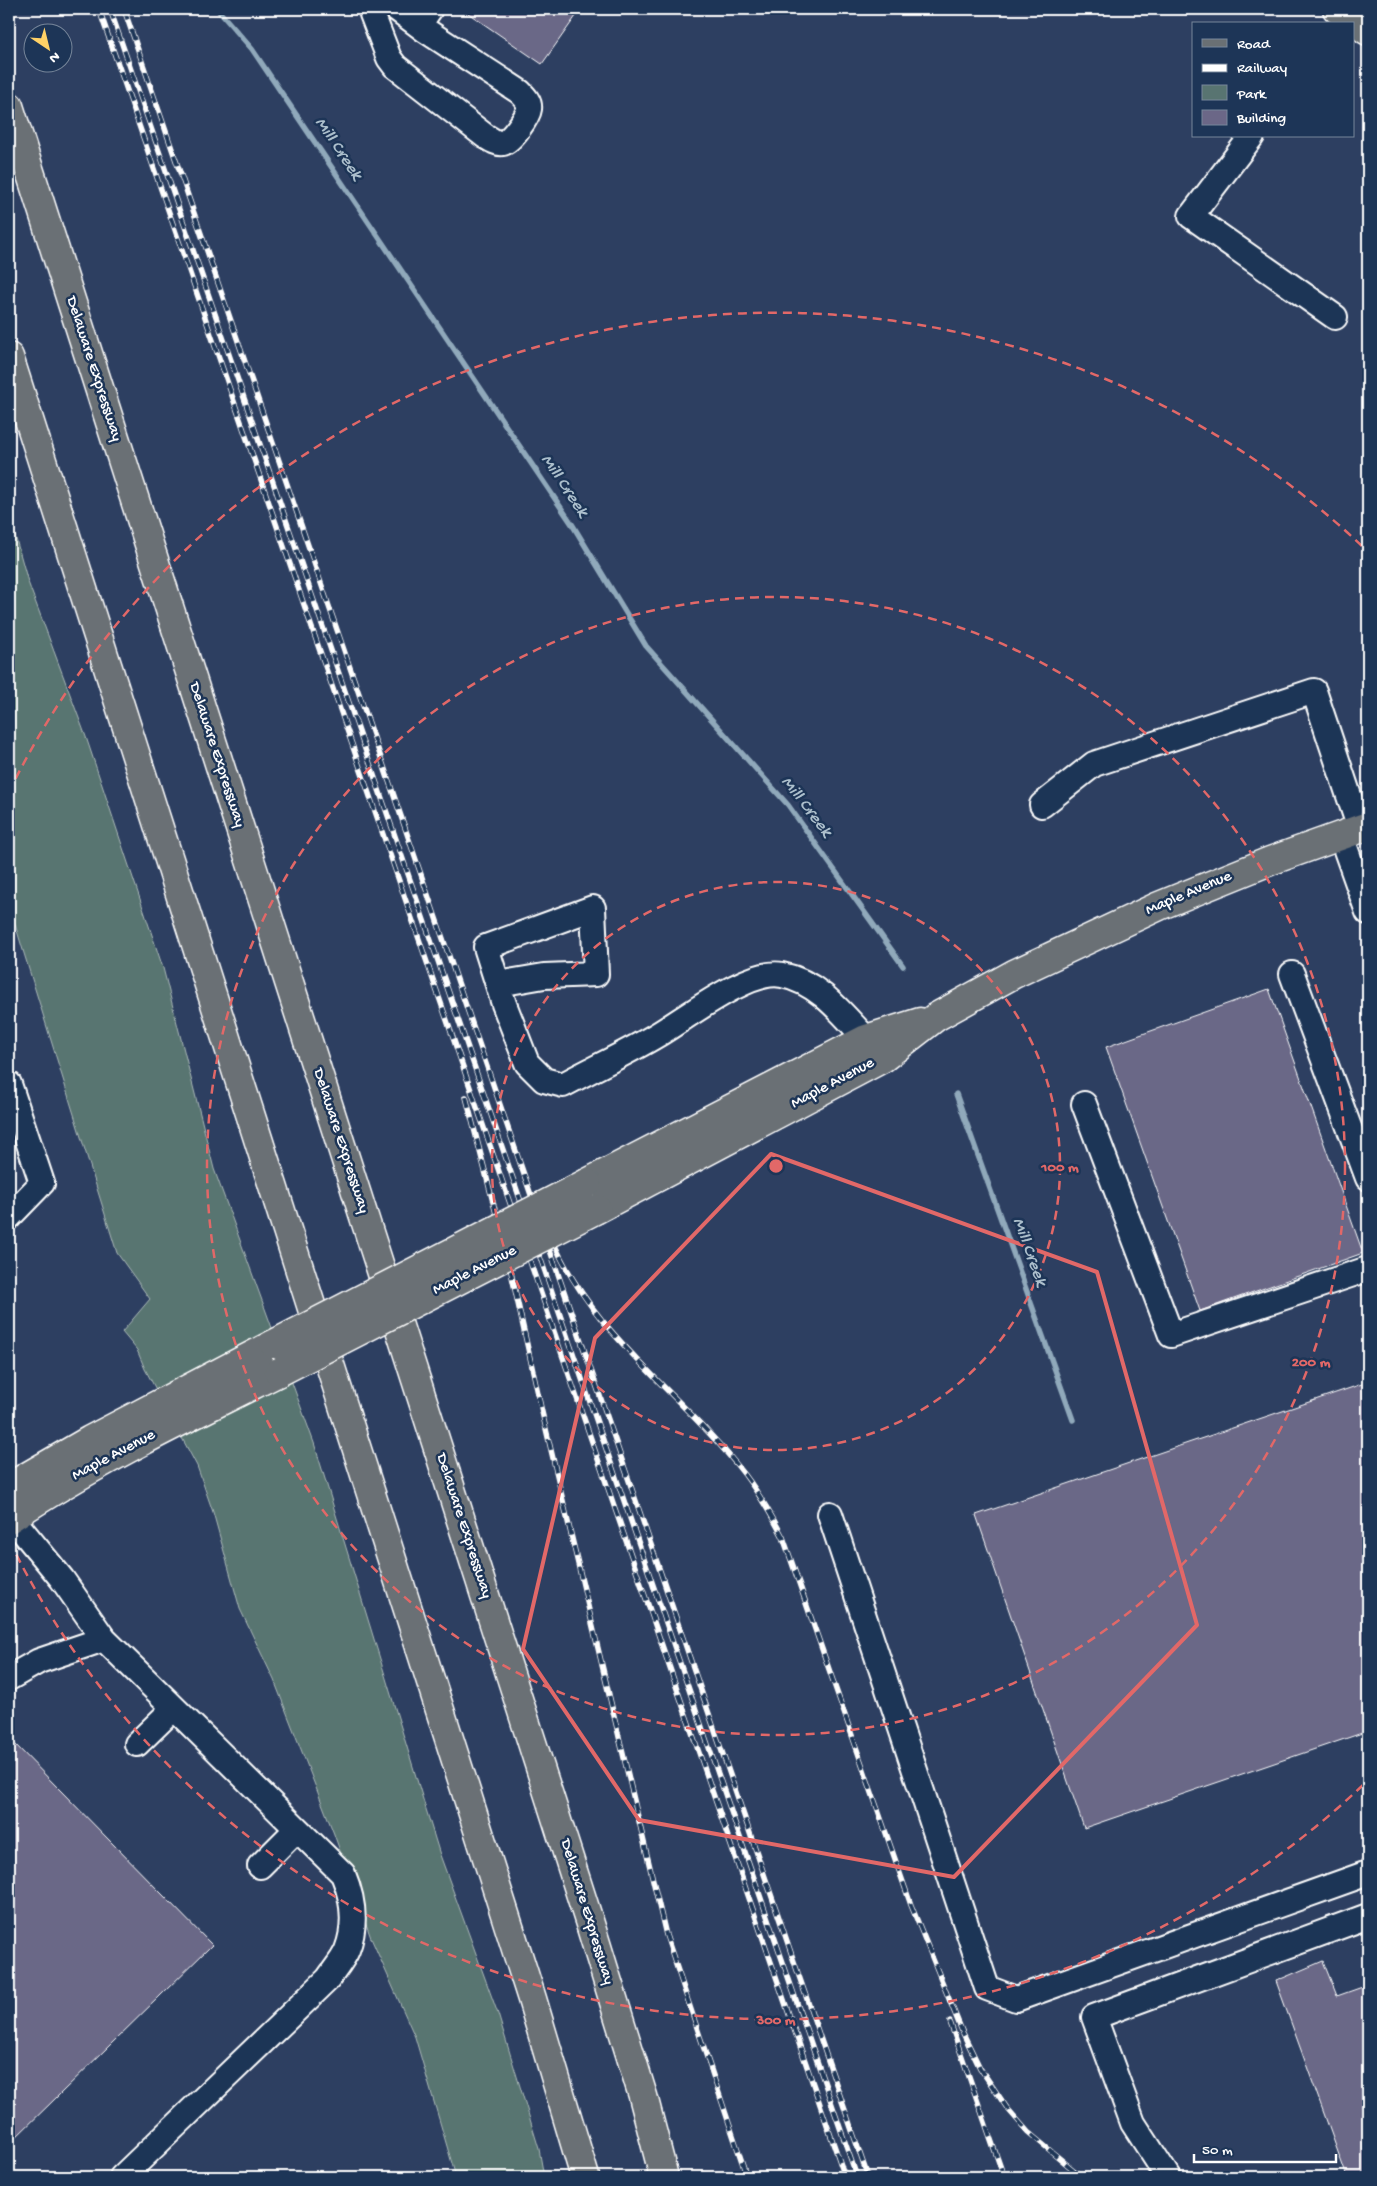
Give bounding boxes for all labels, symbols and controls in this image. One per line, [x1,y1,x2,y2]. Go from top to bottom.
north arrow [22,22,72,72]
legend [1192,22,1354,138]
text: Road [1237,36,1271,54]
text: N [45,47,63,66]
text: Railway [1237,60,1288,78]
text: Park [1236,86,1267,104]
text: Building [1236,110,1286,128]
water label: Mill Creek [309,114,368,186]
street label: Delaware Expressway [60,293,125,444]
water label: Mill Creek [535,451,594,523]
street label: Delaware Expressway [183,679,248,830]
water label: Mill Creek [776,772,837,843]
street label: Maple Avenue [1143,867,1236,921]
street label: Maple Avenue [788,1054,879,1114]
street label: Delaware Expressway [307,1065,372,1216]
centre of rings [767,1157,785,1175]
text: 100 m [1040,1159,1079,1177]
water label: Mill Creek [1007,1215,1052,1291]
street label: Maple Avenue [430,1241,521,1300]
text: 200 m [1292,1354,1331,1372]
street label: Maple Avenue [69,1426,160,1486]
street label: Delaware Expressway [430,1450,495,1601]
street label: Delaware Expressway [555,1836,617,1987]
text: 300 m [755,2012,796,2030]
scale bar [1194,2131,1337,2163]
text: 50 m [1202,2142,1233,2160]

